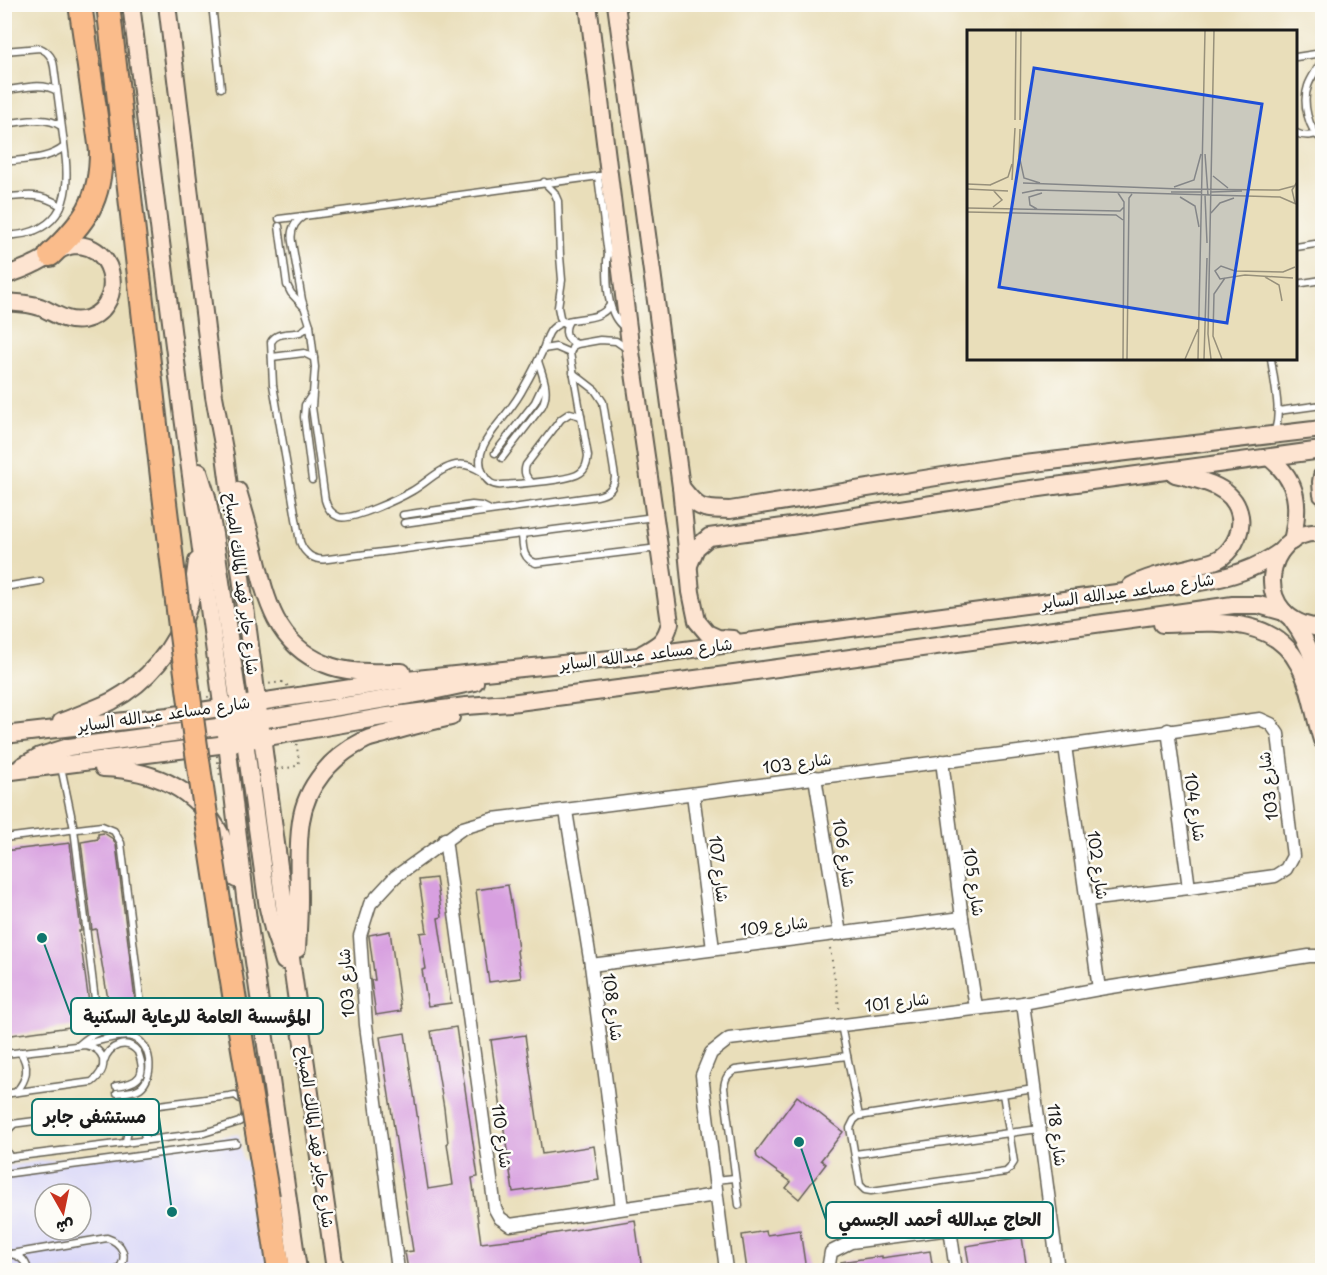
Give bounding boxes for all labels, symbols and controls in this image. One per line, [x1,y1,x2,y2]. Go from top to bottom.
inset map [967,30,1297,360]
street label: شارع جابر فهد المالك الصباح [219,491,266,676]
street label: شارع مساعد عبدالله الساير [1038,566,1216,615]
street label: شارع مساعد عبدالله الساير [556,631,734,677]
street label: شارع مساعد عبدالله الساير [74,689,252,738]
street label: شارع 103 [761,745,833,780]
street label: شارع 103 [1251,750,1284,822]
street label: شارع 104 [1178,771,1213,843]
street label: شارع 106 [827,816,862,889]
street label: شارع 102 [1081,829,1116,901]
street label: شارع 107 [703,834,736,904]
street label: شارع 105 [957,846,992,918]
street label: شارع 109 [739,909,809,942]
street label: شارع 103 [331,948,360,1018]
street label: شارع 108 [597,971,630,1043]
street label: شارع 101 [863,985,931,1018]
callout: المؤسسة العامة للرعاية السكنية [71,998,323,1034]
text: المؤسسة العامة للرعاية السكنية [83,1002,311,1029]
street label: شارع جابر فهد المالك الصباح [291,1044,342,1229]
callout: مستشفى جابر [32,1099,159,1135]
text: مستشفى جابر [42,1102,146,1129]
street label: شارع 110 [486,1102,519,1170]
street label: شارع 118 [1041,1102,1074,1168]
north arrow [33,1182,93,1242]
callout: الحاج عبدالله أحمد الجسمي [826,1202,1053,1238]
text: الحاج عبدالله أحمد الجسمي [839,1205,1041,1236]
text: ش [55,1215,76,1241]

